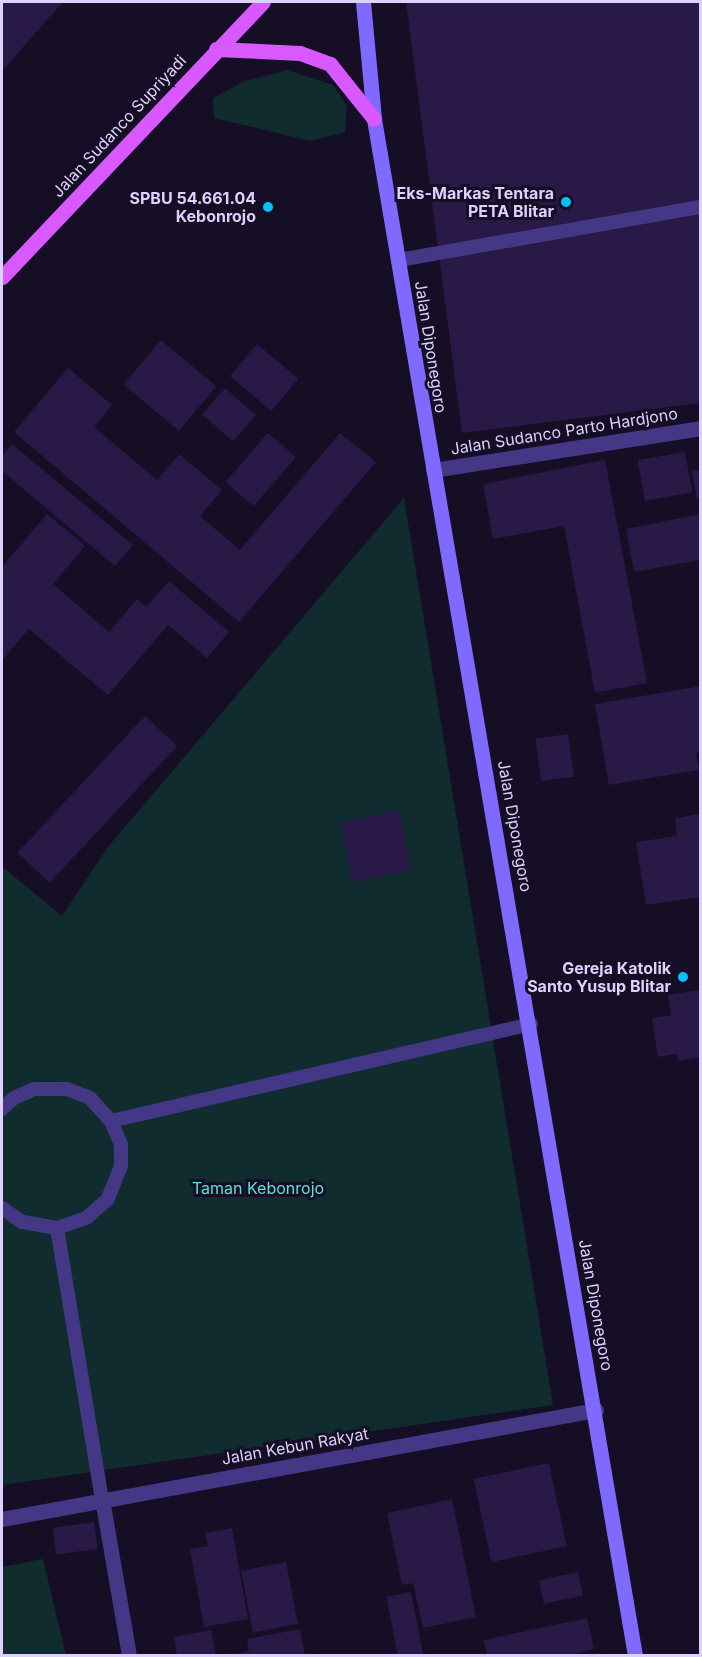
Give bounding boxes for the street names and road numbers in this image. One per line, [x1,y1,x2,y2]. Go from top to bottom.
street label: Jalan Sudanco Supriyadi [48,51,190,201]
street label: Jalan Diponegoro [411,280,451,414]
street label: Jalan Sudanco Parto Hardjono [449,404,679,458]
street label: Jalan Diponegoro [494,759,536,893]
street label: Jalan Diponegoro [575,1238,617,1372]
street label: Jalan Kebun Rakyat [220,1424,370,1468]

